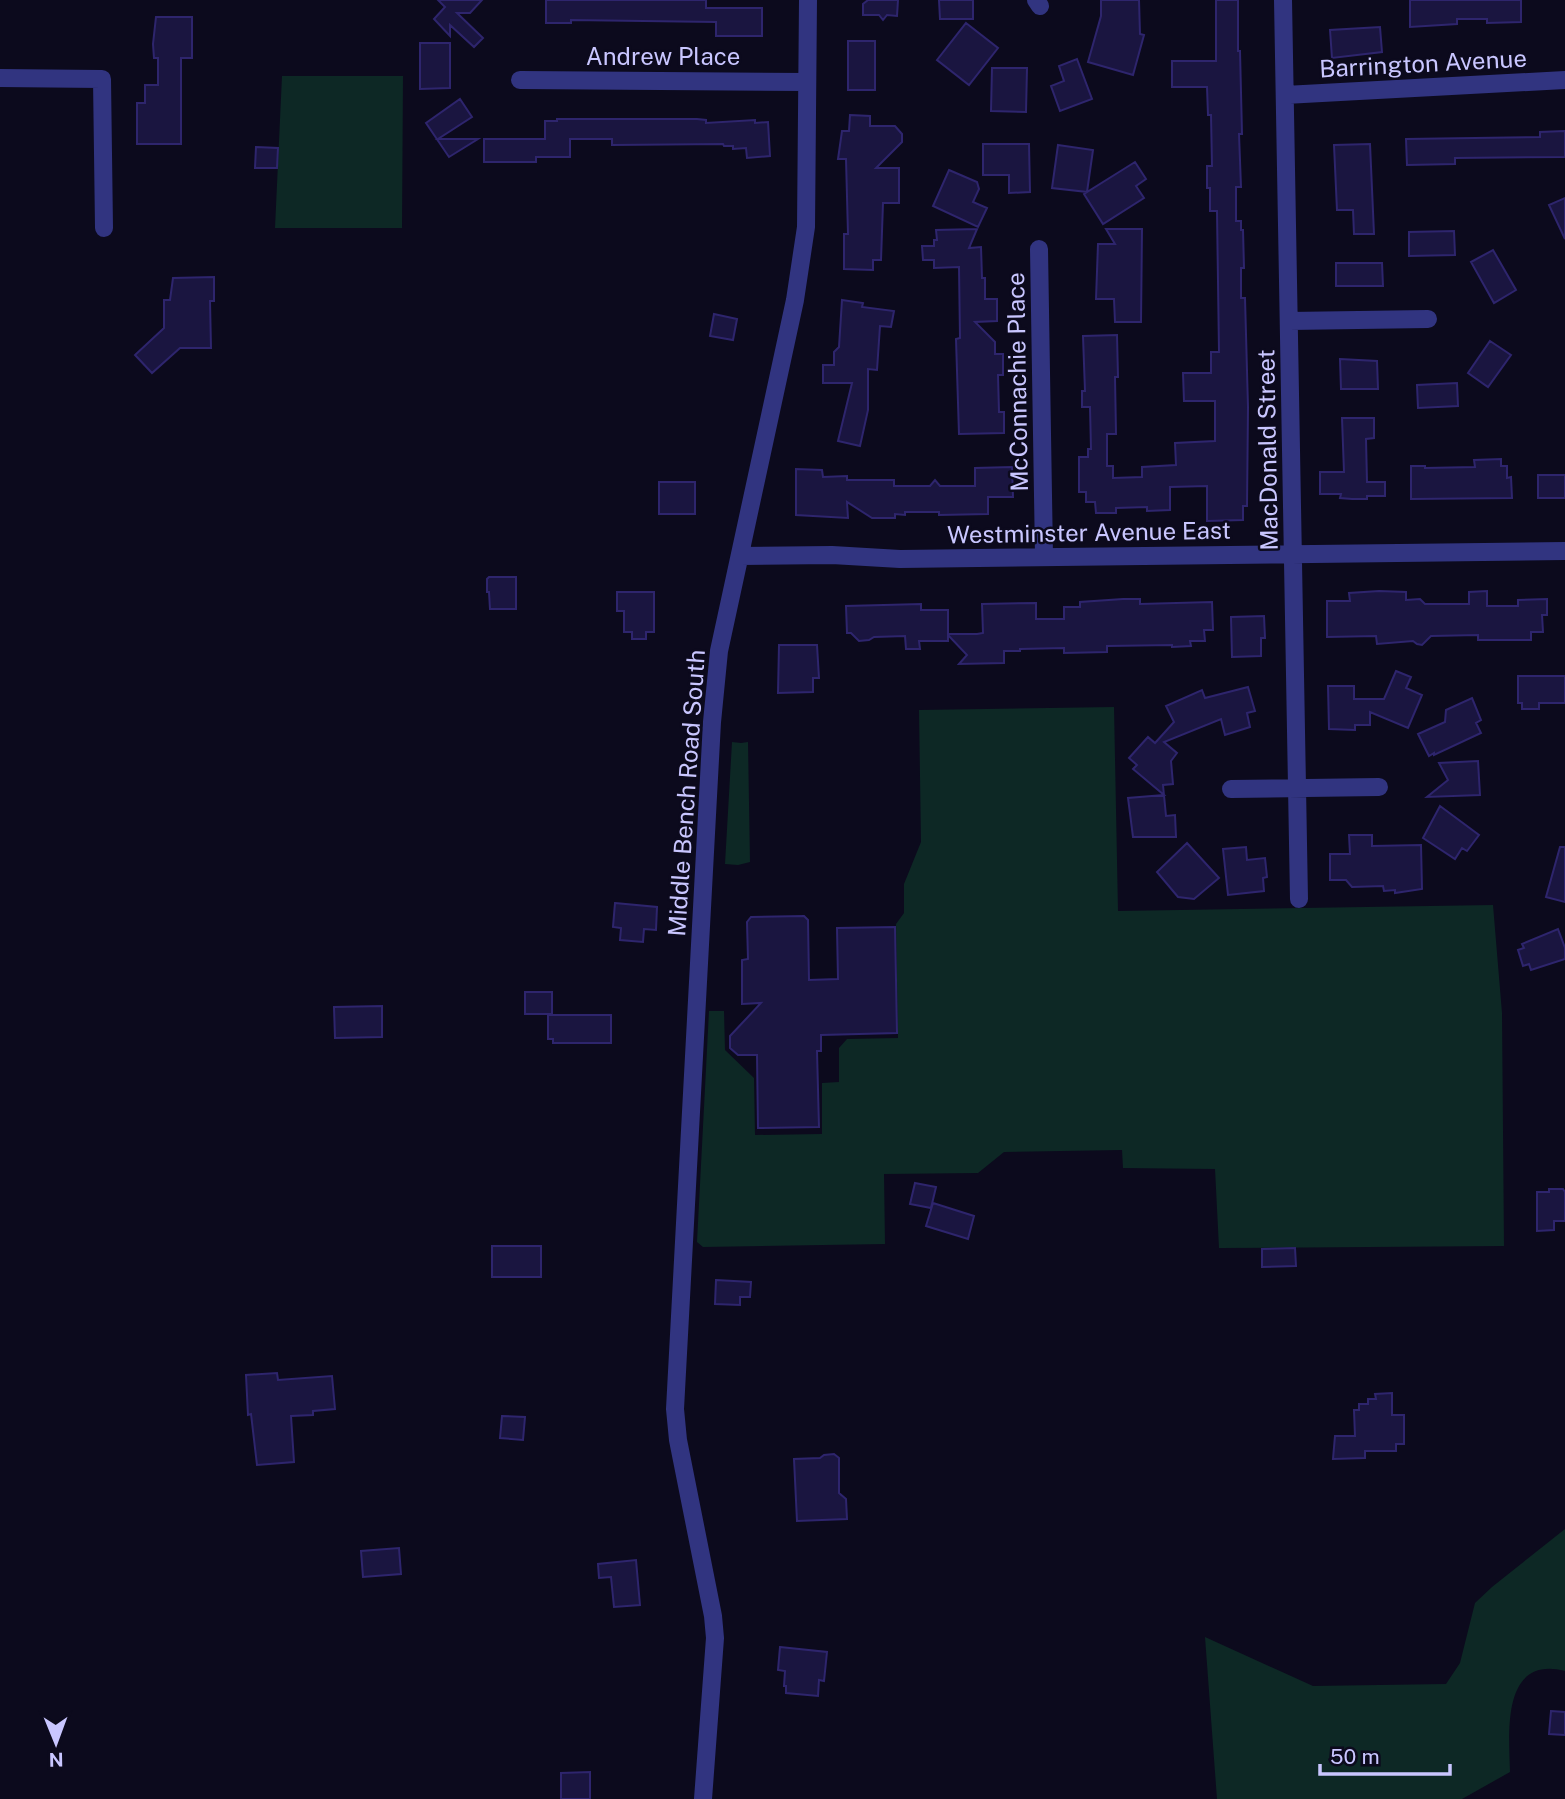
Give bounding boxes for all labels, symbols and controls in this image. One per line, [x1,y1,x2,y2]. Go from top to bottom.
street label: Andrew Place [586,42,740,70]
street label: Barrington Avenue [1319,44,1527,82]
street label: McConnachie Place [1001,272,1033,492]
street label: MacDonald Street [1251,349,1283,551]
street label: Westminster Avenue East [947,516,1231,548]
street label: Middle Bench Road South [662,649,710,937]
north arrow [21,1708,91,1778]
scale bar [1320,1732,1450,1776]
text: 50 m [1330,1744,1380,1769]
text: N [49,1749,64,1771]

